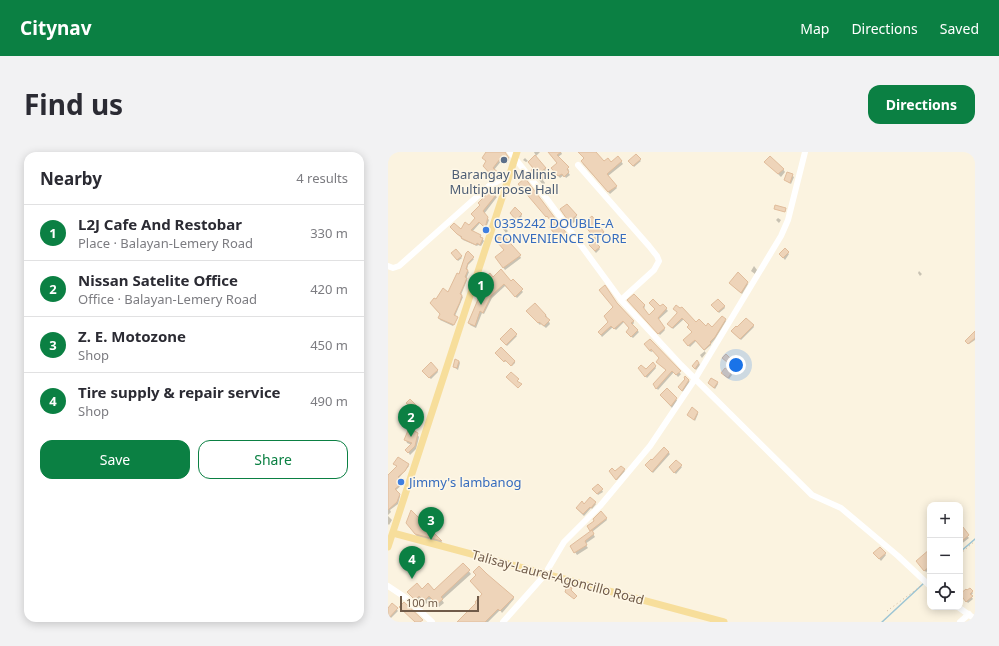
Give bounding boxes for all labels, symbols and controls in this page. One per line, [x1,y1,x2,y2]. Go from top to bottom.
text: Citynav [20,15,92,41]
text: Map [800,19,829,38]
text: Directions [851,19,918,38]
text: Saved [940,19,979,38]
text: Find us [24,85,123,123]
button: Directions [868,85,975,124]
marker: Barangay Malinis Multipurpose Hall [499,155,509,165]
place label: Barangay Malinis Multipurpose Hall [449,165,559,198]
text: Nearby [40,167,102,190]
text: 4 results [296,169,348,187]
text: L2J Cafe And Restobar [78,214,242,234]
place label: 0335242 DOUBLE-A CONVENIENCE STORE [494,214,627,247]
text: 1 [49,224,57,242]
text: 330 m [310,224,348,242]
marker: 0335242 DOUBLE-A CONVENIENCE STORE [481,225,491,235]
text: Place · Balayan-Lemery Road [78,234,253,252]
text: Nissan Satelite Office [78,270,238,290]
pin: 1 [468,272,494,305]
text: 2 [49,280,57,298]
text: 420 m [310,280,348,298]
text: Office · Balayan-Lemery Road [78,290,257,308]
text: Z. E. Motozone [78,326,186,346]
text: 3 [49,336,57,354]
text: 450 m [310,336,348,354]
text: Shop [78,346,109,364]
your location [726,355,746,375]
text: Tire supply & repair service [78,382,281,402]
text: 4 [49,392,57,410]
text: 490 m [310,392,348,410]
text: Shop [78,402,109,420]
pin: 2 [398,404,424,437]
button: Save [40,440,190,479]
button: Share [198,440,348,479]
place label: Jimmy's lambanog [407,473,522,491]
marker: Jimmy's lambanog [396,477,406,487]
map controls [927,502,963,610]
button: + [927,502,963,538]
pin: 3 [418,507,444,540]
button: − [927,538,963,574]
street label: Talisay-Laurel-Agoncillo Road [470,545,646,609]
pin: 4 [399,546,425,579]
button: locate [927,574,963,610]
scale bar [400,594,479,613]
text: 100 m [406,595,438,610]

